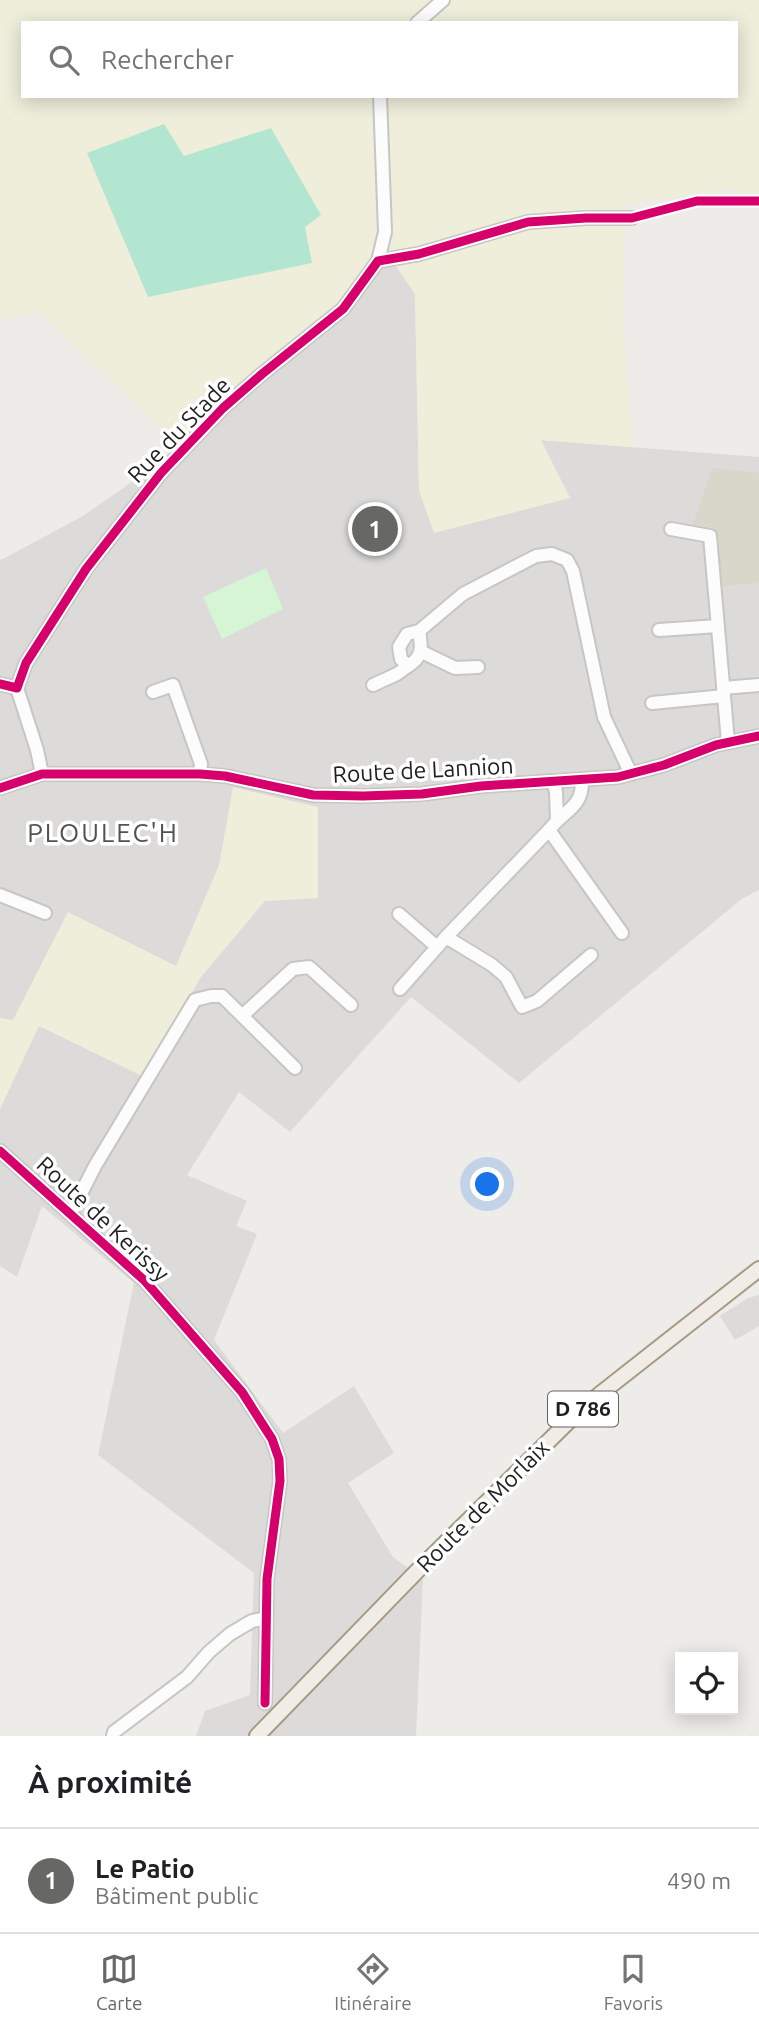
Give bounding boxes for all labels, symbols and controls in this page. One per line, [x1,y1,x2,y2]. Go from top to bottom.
search box [21,21,738,98]
icon: search [45,41,83,79]
text: Rechercher [101,45,234,74]
street label: Rue du Stade [122,372,235,487]
pin: 1 [352,503,398,555]
street label: Route de Lannion [332,752,514,787]
district label: PLOULEC'H [27,818,179,847]
street label: Route de Kerissy [32,1151,174,1286]
your location [470,1167,504,1201]
road number: D 786 [548,1392,618,1426]
street label: Route de Morlaix [411,1434,554,1577]
map controls [675,1652,738,1715]
button: locate [675,1652,738,1715]
text: À proximité [28,1765,192,1799]
text: Le Patio [95,1854,195,1883]
text: 1 [45,1868,57,1893]
text: 490 m [667,1868,731,1893]
text: Bâtiment public [95,1883,258,1908]
tab: Carte [96,1950,142,2014]
tab: Itinéraire [334,1950,412,2014]
tab: Favoris [604,1950,663,2014]

